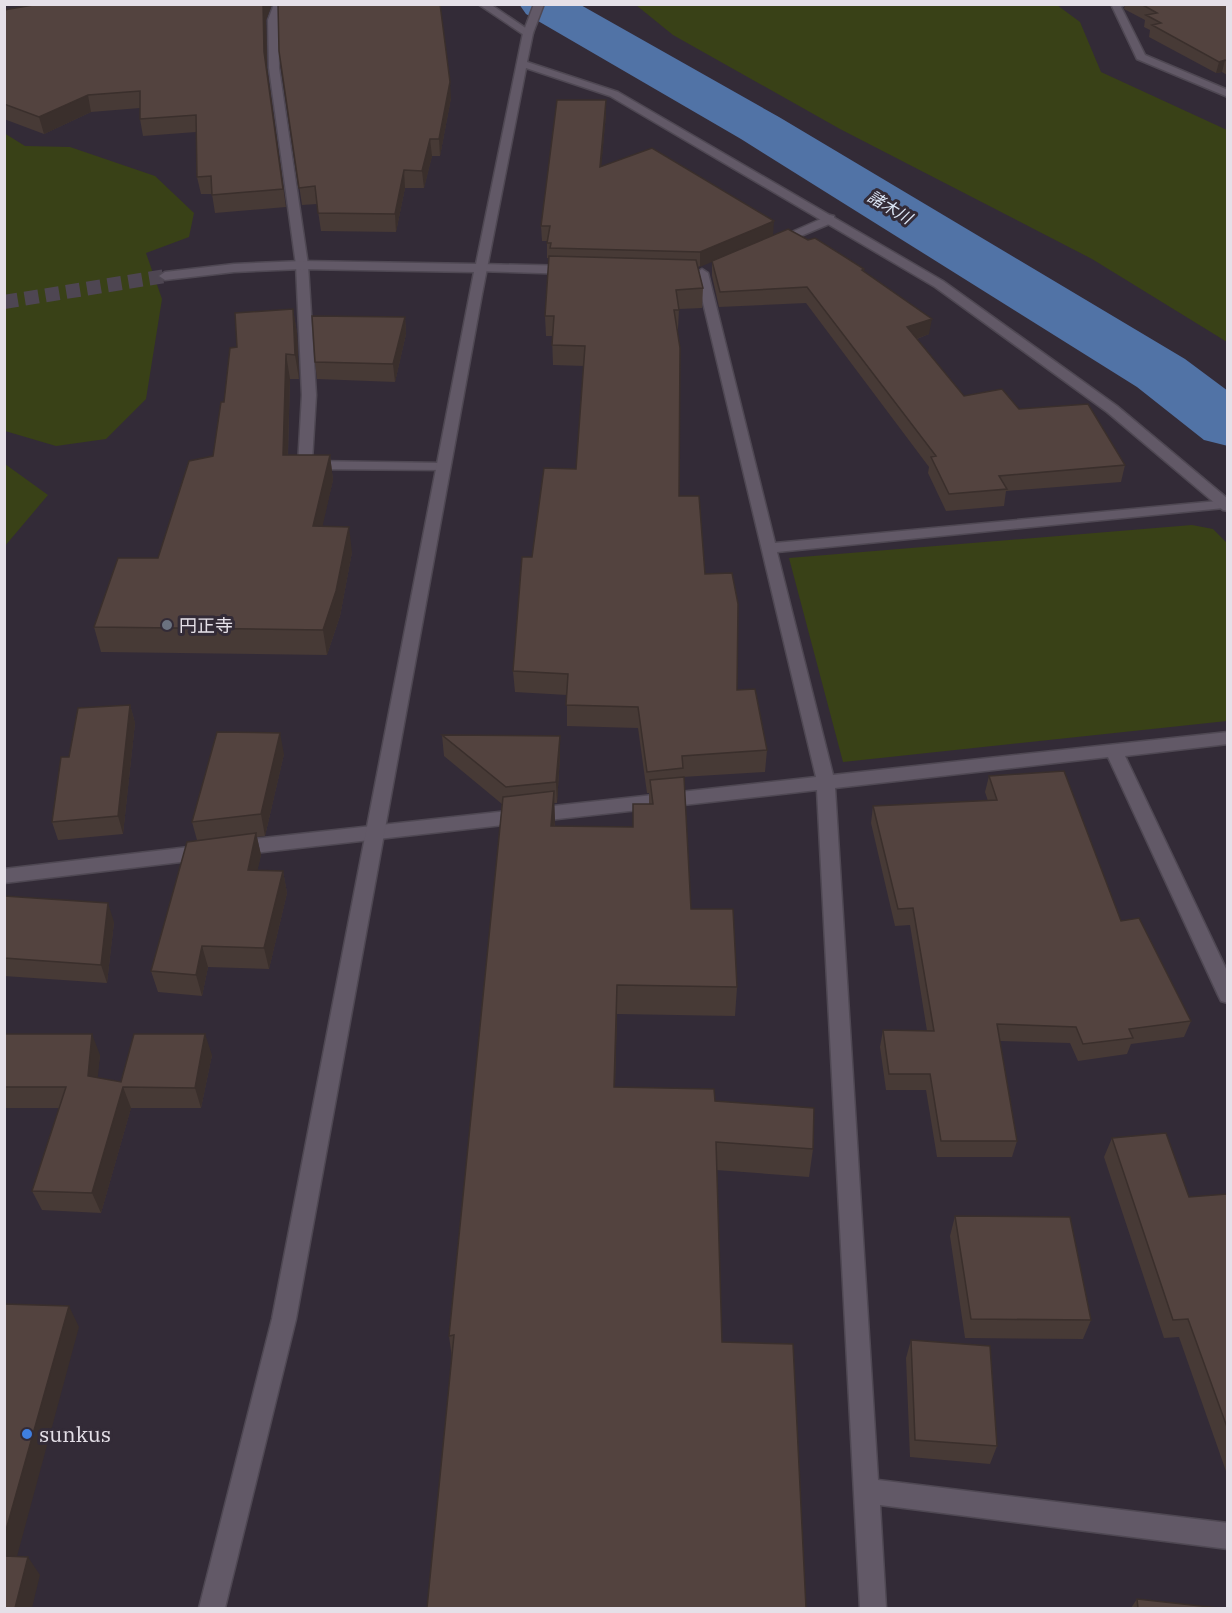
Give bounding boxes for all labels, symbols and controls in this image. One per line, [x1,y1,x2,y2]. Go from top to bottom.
water label: 諸木川 [864,186,917,229]
place label: 円正寺 [179,614,233,637]
marker: 円正寺 [160,618,174,632]
place label: sunkus [39,1420,111,1448]
marker: sunkus [20,1427,34,1441]

